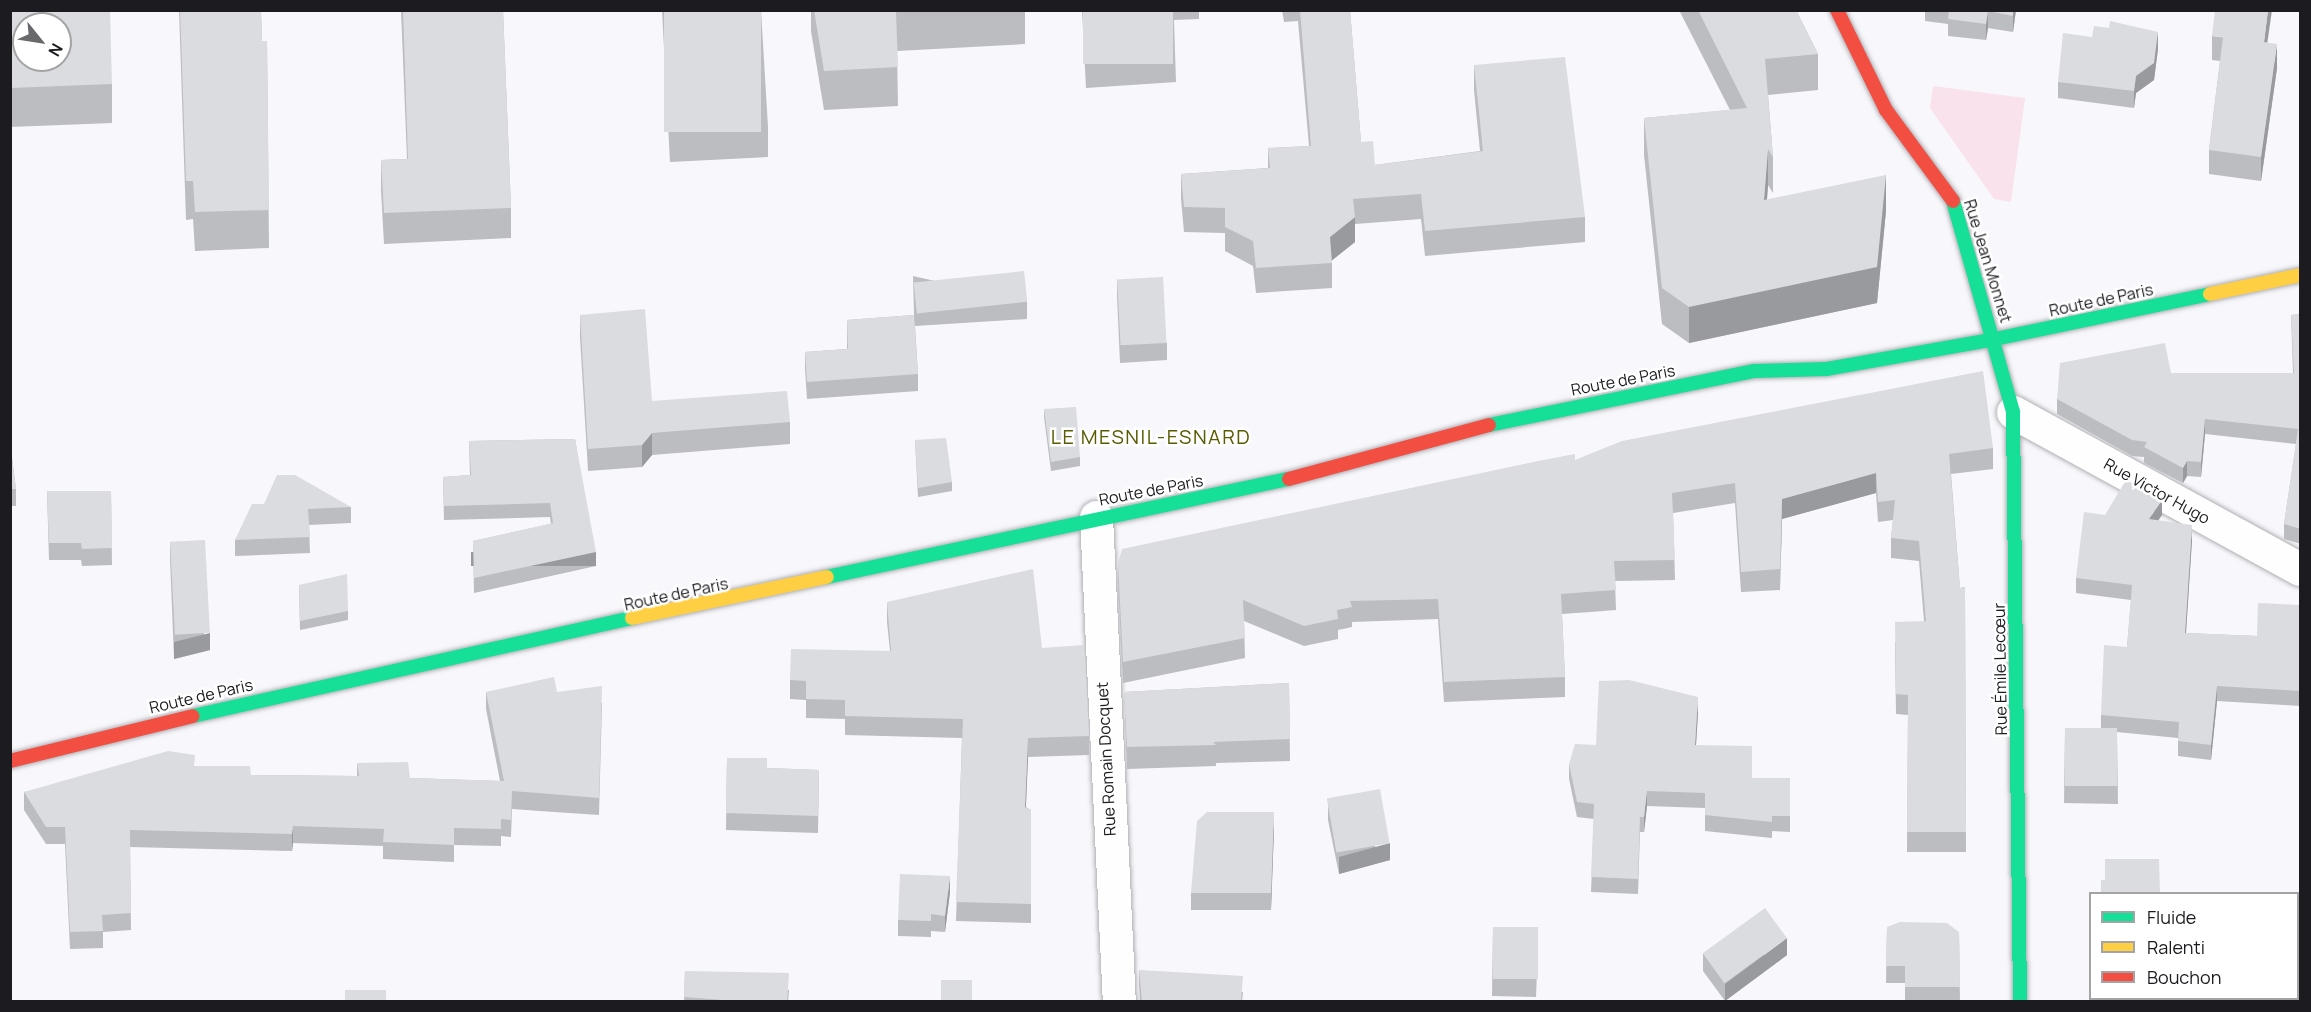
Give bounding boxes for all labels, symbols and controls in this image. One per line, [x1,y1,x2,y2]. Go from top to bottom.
north arrow [12,12,72,72]
text: N [43,40,68,60]
street label: Rue Jean Monnet [1960,197,2016,325]
street label: Route de Paris [2047,280,2155,320]
street label: Route de Paris [1569,360,1677,400]
district label: LE MESNIL-ESNARD [1050,424,1252,448]
street label: Rue Victor Hugo [2101,454,2213,528]
street label: Route de Paris [1097,470,1205,510]
street label: Route de Paris [622,574,730,614]
street label: Rue Émile Lecœur [1989,603,2011,735]
street label: Route de Paris [147,675,255,717]
street label: Rue Romain Docquet [1092,681,1120,837]
legend [2089,892,2299,1000]
text: Fluide [2147,905,2196,929]
text: Ralenti [2147,935,2205,959]
text: Bouchon [2147,965,2221,989]

